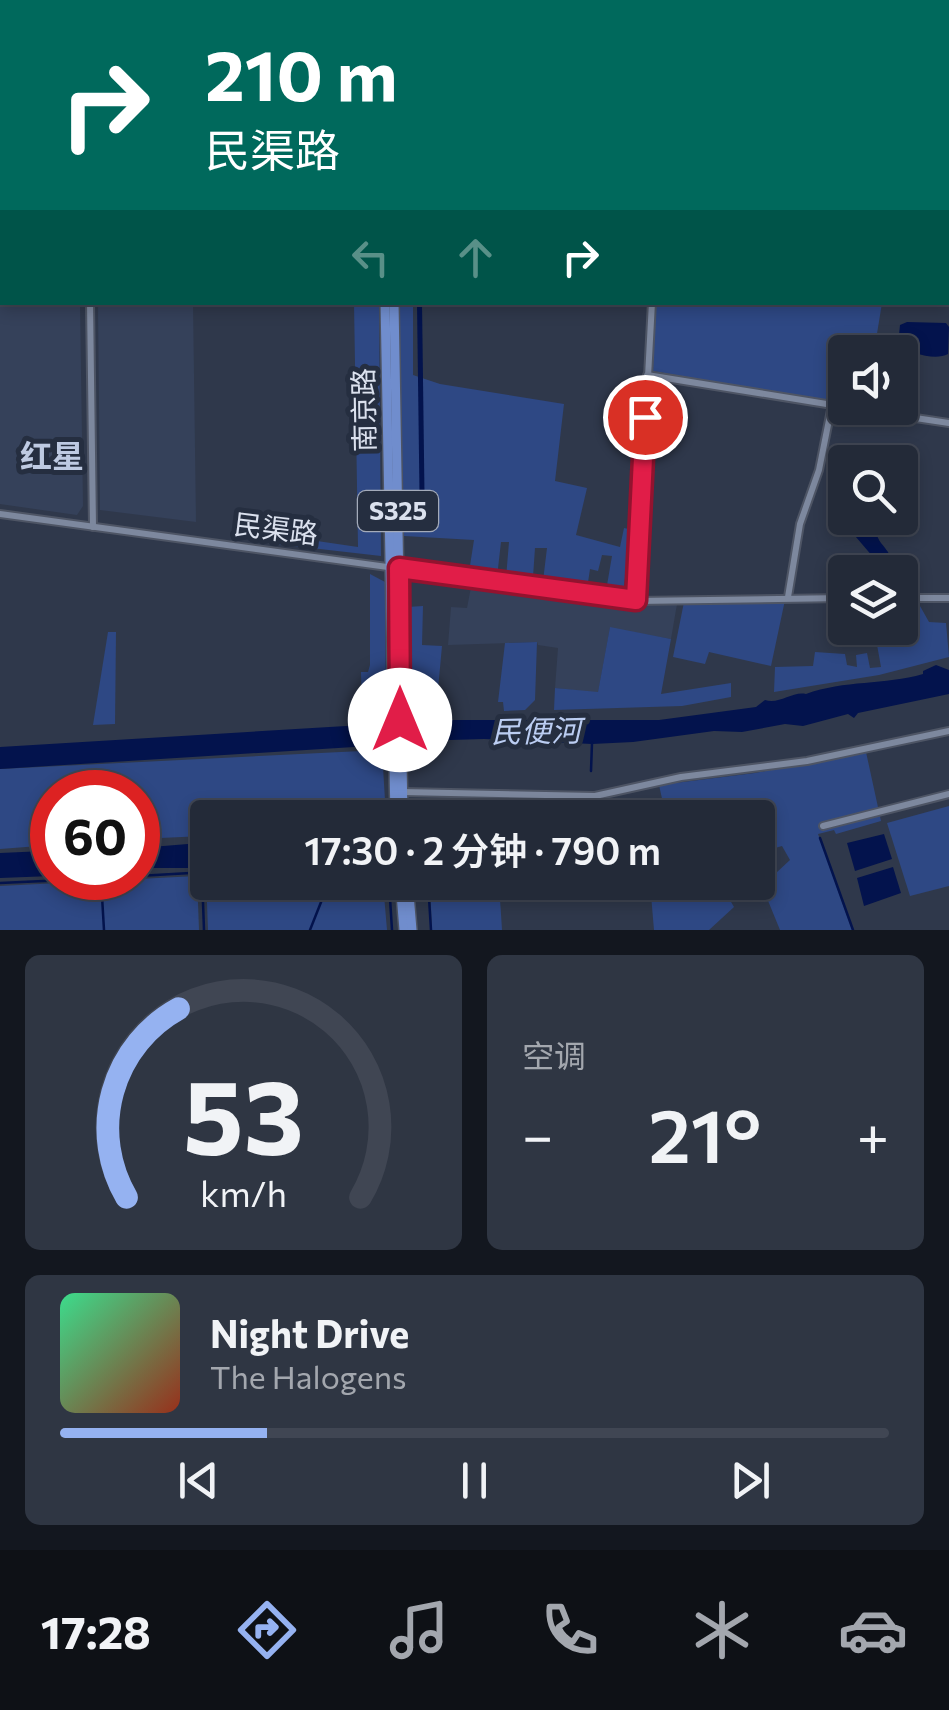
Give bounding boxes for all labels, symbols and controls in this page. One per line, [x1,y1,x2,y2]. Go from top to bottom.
text: 210 m [205,30,397,115]
icon: right [40,40,170,170]
text: 民渠路 [205,121,340,176]
icon: left [343,230,398,285]
icon: ahead [448,230,503,285]
icon: right [553,230,608,285]
map controls [828,335,918,645]
button: sound [828,335,918,425]
street label: 南京路 [345,368,381,452]
pin [603,375,688,460]
icon: arrive [618,390,673,445]
district label: 红星 [20,435,84,475]
button: search [828,445,918,535]
road number: S325 [358,491,438,531]
street label: 民渠路 [232,506,320,550]
button: layers [828,555,918,645]
position arrow [348,668,452,772]
water label: 民便河 [491,710,586,749]
speed limit sign: 60 [30,770,160,900]
text: 17:30 · 2 分钟 · 790 m [304,826,661,873]
text: 空调 [522,1035,586,1075]
text: 53 [183,1049,304,1176]
text: 21° [648,1087,761,1178]
text: − [522,1100,553,1167]
text: + [857,1100,889,1167]
text: km/h [200,1171,287,1214]
text: Night Drive [210,1309,409,1356]
text: The Halogens [210,1356,407,1396]
icon: previous [171,1453,226,1508]
icon: pause [447,1453,502,1508]
icon: next [723,1453,778,1508]
icon: directions [232,1595,302,1665]
icon: music [384,1595,454,1665]
icon: phone [535,1595,605,1665]
icon: climate [687,1595,757,1665]
icon: car [838,1595,908,1665]
text: 17:28 [41,1603,151,1658]

